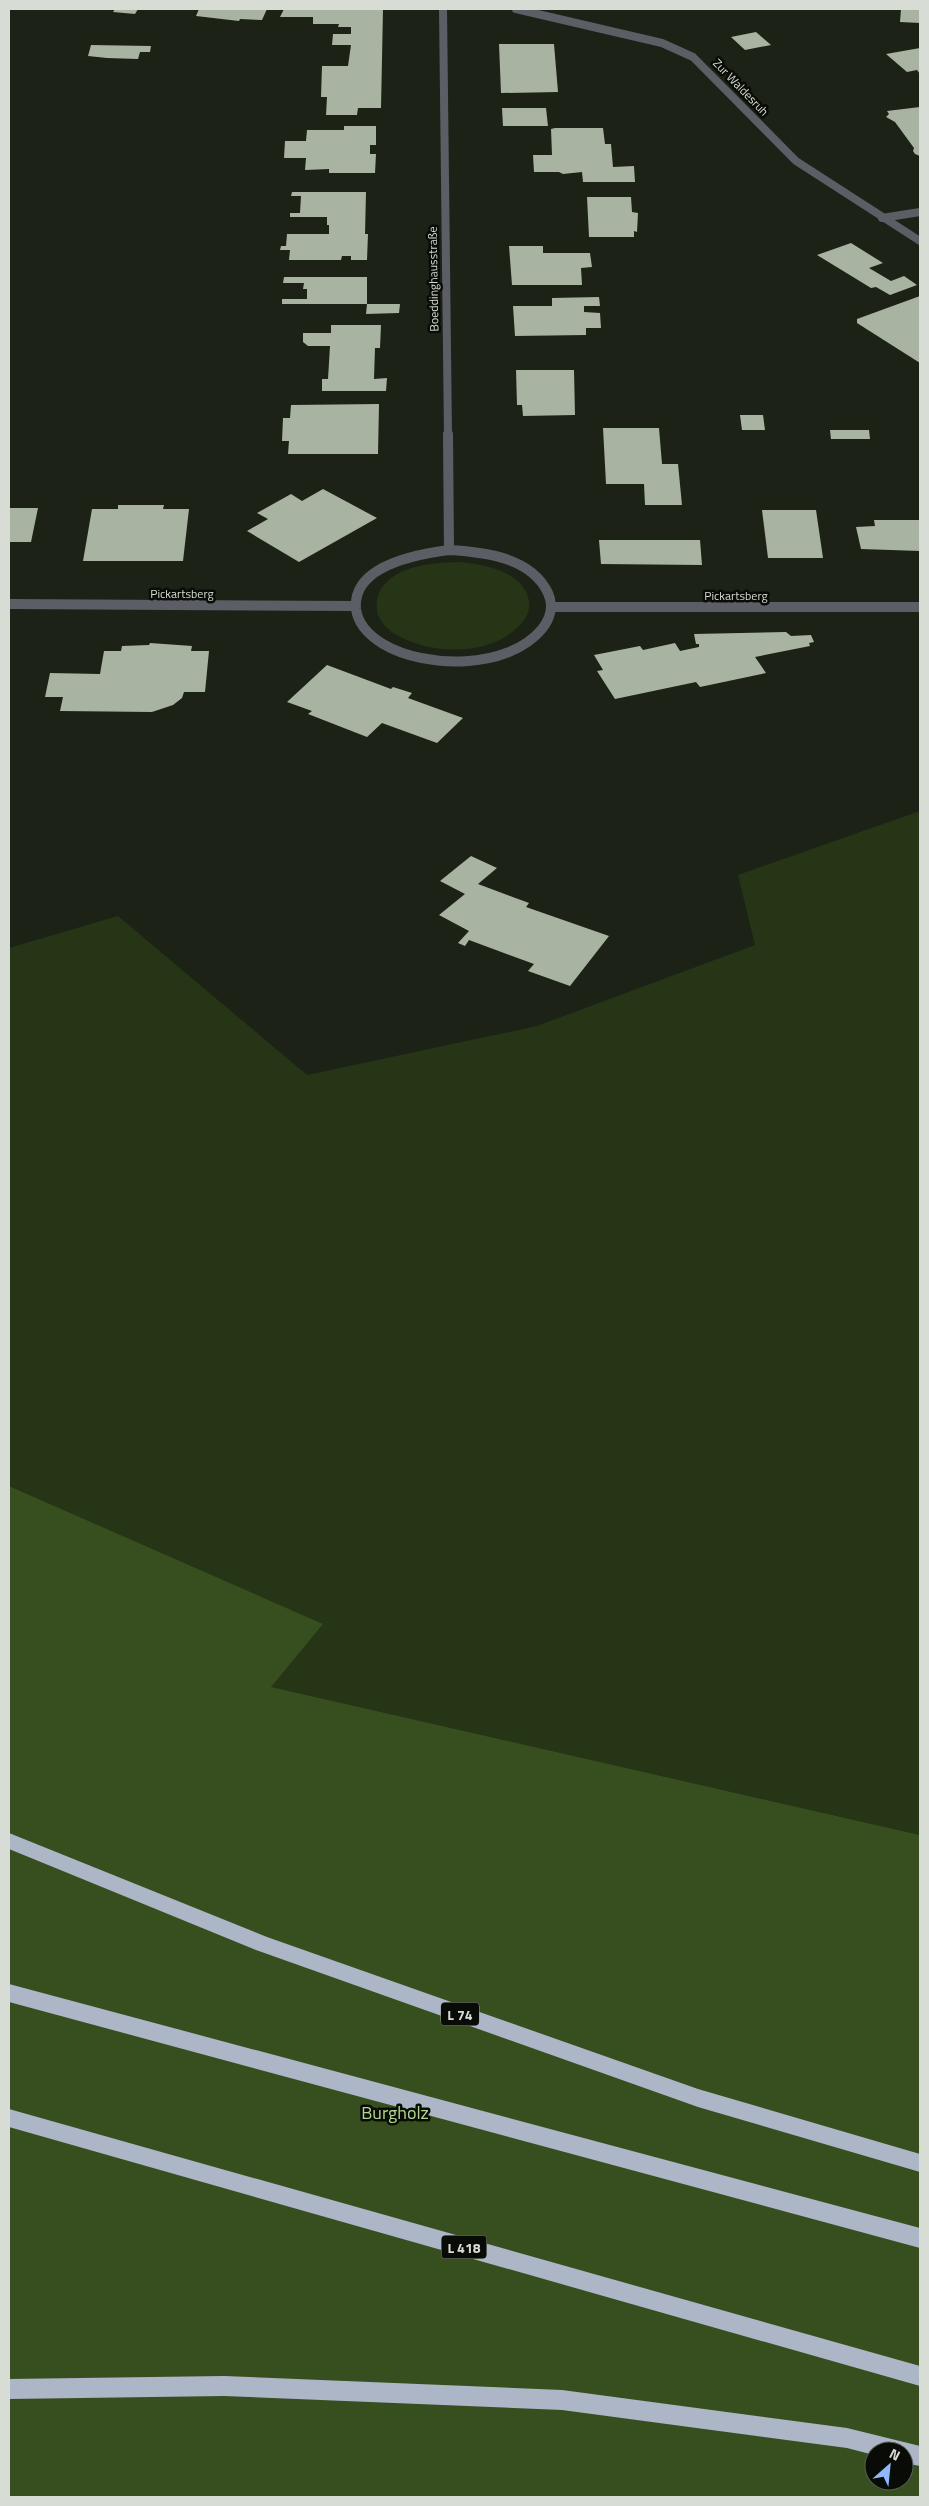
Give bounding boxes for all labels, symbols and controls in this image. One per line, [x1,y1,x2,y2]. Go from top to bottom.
street label: Zur Waldesruh [709,54,773,120]
street label: Boeddinghausstraße [423,226,443,332]
street label: Pickartsberg [150,584,214,603]
street label: Pickartsberg [704,586,768,605]
road number: L 74 [441,2002,479,2026]
park label: Burgholz [361,2099,429,2126]
road number: L 418 [442,2236,486,2258]
north arrow [864,2441,914,2491]
text: N [886,2442,904,2466]

